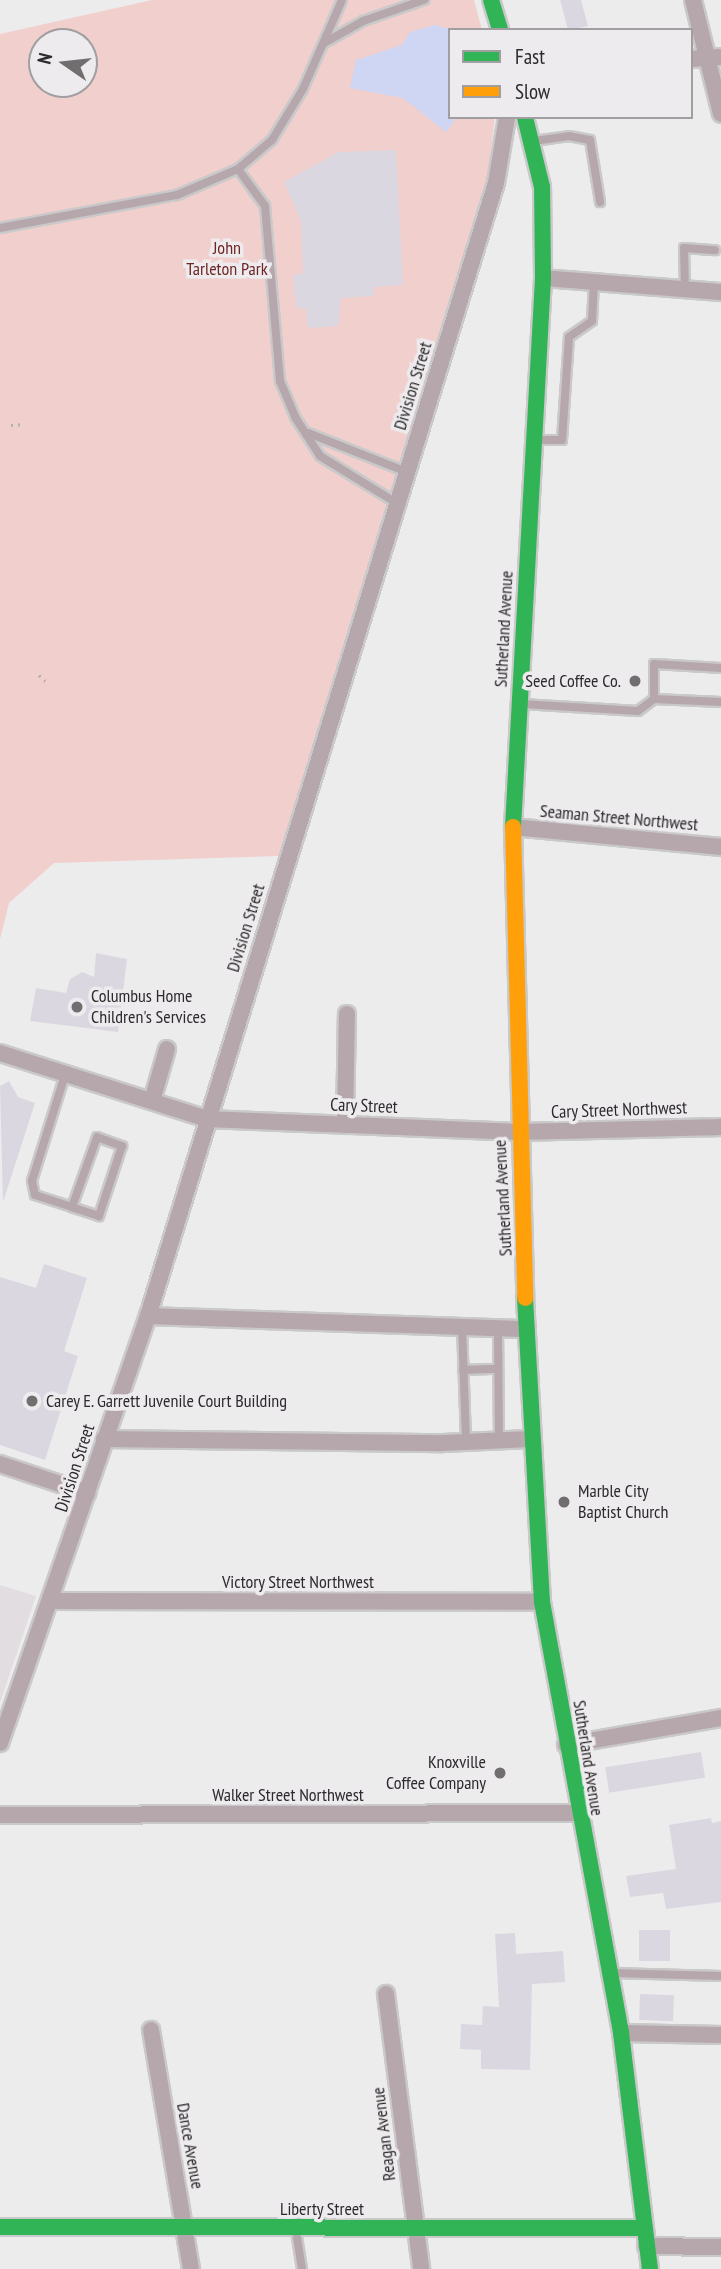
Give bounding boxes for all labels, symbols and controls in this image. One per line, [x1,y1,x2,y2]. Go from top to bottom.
north arrow [28,28,98,98]
legend [448,28,693,119]
text: Fast [515,43,545,70]
text: N [32,51,57,66]
text: Slow [515,78,550,105]
park label: John Tarleton Park [186,238,268,280]
street label: Division Street [389,339,437,433]
street label: Sutherland Avenue [490,570,518,688]
place label: Seed Coffee Co. [525,670,621,692]
marker: Seed Coffee Co. [627,673,643,689]
street label: Seaman Street Northwest [539,800,699,836]
street label: Division Street [222,881,270,975]
place label: Columbus Home Children's Services [91,986,206,1028]
marker: Columbus Home Children's Services [69,999,85,1015]
street label: Cary Street [330,1094,398,1118]
street label: Cary Street Northwest [550,1097,688,1123]
street label: Sutherland Avenue [489,1139,517,1257]
place label: Carey E. Garrett Juvenile Court Building [46,1390,289,1412]
marker: Carey E. Garrett Juvenile Court Building [24,1393,40,1409]
street label: Division Street [51,1421,99,1515]
place label: Marble City Baptist Church [578,1481,668,1524]
marker: Marble City Baptist Church [556,1494,572,1510]
street label: Victory Street Northwest [222,1571,374,1593]
street label: Sutherland Avenue [568,1698,608,1818]
place label: Knoxville Coffee Company [386,1752,486,1795]
marker: Knoxville Coffee Company [492,1765,508,1781]
street label: Walker Street Northwest [212,1784,364,1806]
street label: Reagan Avenue [368,2086,400,2182]
street label: Dance Avenue [172,2101,208,2191]
street label: Liberty Street [280,2198,364,2220]

